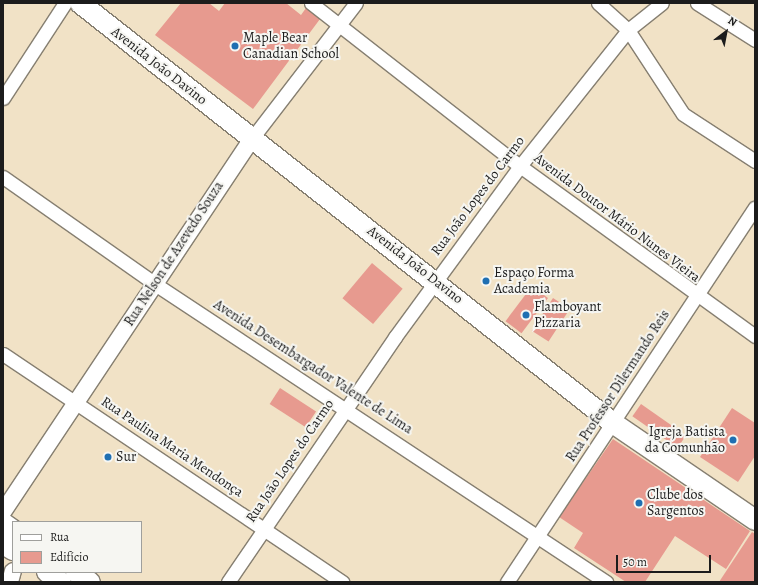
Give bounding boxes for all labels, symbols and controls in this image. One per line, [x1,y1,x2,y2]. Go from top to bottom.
north arrow [706,12,746,52]
text: N [725,13,740,30]
street label: Avenida João Davino [108,23,210,109]
place label: Maple Bear Canadian School [243,30,339,62]
marker: Maple Bear Canadian School [230,41,240,51]
street label: Rua João Lopes do Carmo [428,133,528,259]
street label: Avenida Doutor Mário Nunes Vieira [531,150,703,286]
street label: Rua Nelson de Azevedo Souza [121,178,227,330]
street label: Avenida João Davino [364,222,466,308]
place label: Espaço Forma Academia [494,265,574,298]
marker: Espaço Forma Academia [481,276,491,286]
street label: Avenida Desembargador Valente de Lima [210,296,416,438]
place label: Flamboyant Pizzaria [534,299,601,332]
street label: Rua Professor Dilermando Reis [563,307,673,465]
marker: Flamboyant Pizzaria [521,310,531,320]
street label: Rua Paulina Maria Mendonça [98,393,246,501]
street label: Rua João Lopes do Carmo [243,396,337,526]
place label: Igreja Batista da Comunhão [645,424,725,456]
marker: Igreja Batista da Comunhão [728,435,738,445]
place label: Sur [116,449,136,465]
marker: Sur [103,452,113,462]
place label: Clube dos Sargentos [647,487,704,520]
marker: Clube dos Sargentos [634,498,644,508]
legend [12,521,142,573]
text: Rua [50,529,69,545]
scale bar [618,547,713,573]
text: Edifício [50,549,88,565]
text: 50 m [623,554,647,570]

